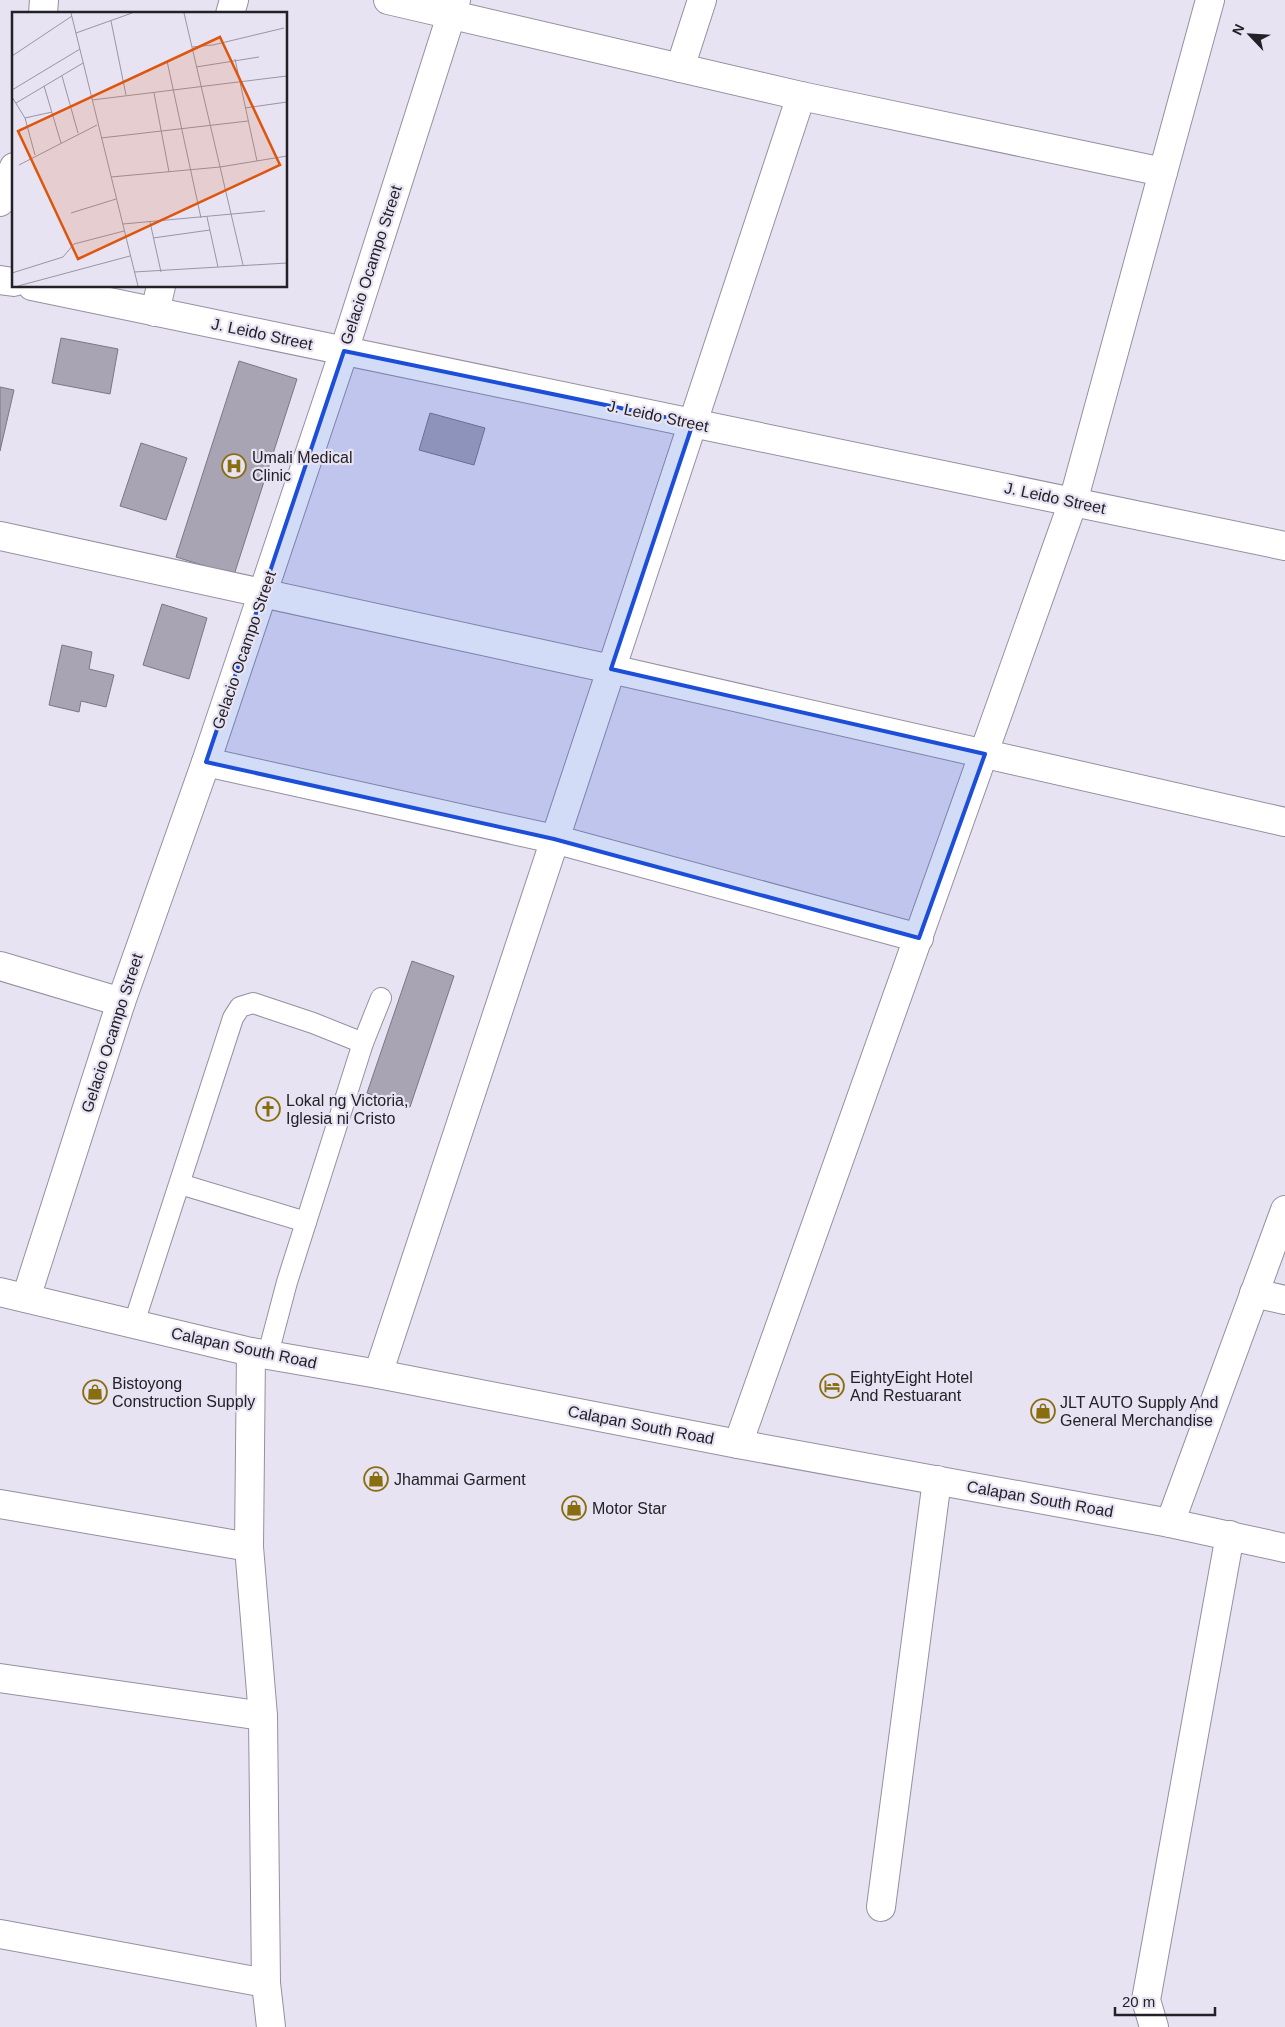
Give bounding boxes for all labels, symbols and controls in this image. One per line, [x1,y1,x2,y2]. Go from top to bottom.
north arrow [1225,10,1275,60]
inset map [12,12,288,288]
text: N [1229,22,1248,37]
street label: Gelacio Ocampo Street [337,183,405,347]
street label: J. Leido Street [210,315,315,353]
street label: J. Leido Street [606,397,711,435]
place label: Umali Medical Clinic [252,449,352,484]
hospital icon: Umali Medical Clinic [221,453,247,479]
street label: J. Leido Street [1003,479,1108,517]
street label: Gelacio Ocampo Street [209,568,279,731]
street label: Gelacio Ocampo Street [78,951,146,1115]
place label: Lokal ng Victoria, Iglesia ni Cristo [286,1092,408,1127]
church icon: Lokal ng Victoria, Iglesia ni Cristo [255,1096,281,1122]
street label: Calapan South Road [170,1324,318,1372]
place label: EightyEight Hotel And Restuarant [850,1369,973,1404]
hotel icon: EightyEight Hotel And Restuarant [819,1373,845,1399]
place label: Bistoyong Construction Supply [112,1375,255,1410]
shop icon: Bistoyong Construction Supply [82,1379,108,1405]
place label: JLT AUTO Supply And General Merchandise [1060,1394,1218,1429]
shop icon: JLT AUTO Supply And General Merchandise [1030,1398,1056,1424]
street label: Calapan South Road [566,1402,716,1448]
shop icon: Jhammai Garment [363,1466,389,1492]
place label: Jhammai Garment [394,1471,526,1488]
street label: Calapan South Road [965,1478,1115,1520]
shop icon: Motor Star [561,1495,587,1521]
place label: Motor Star [592,1500,667,1517]
scale bar [1115,1984,1215,2016]
text: 20 m [1122,1993,1155,2010]

